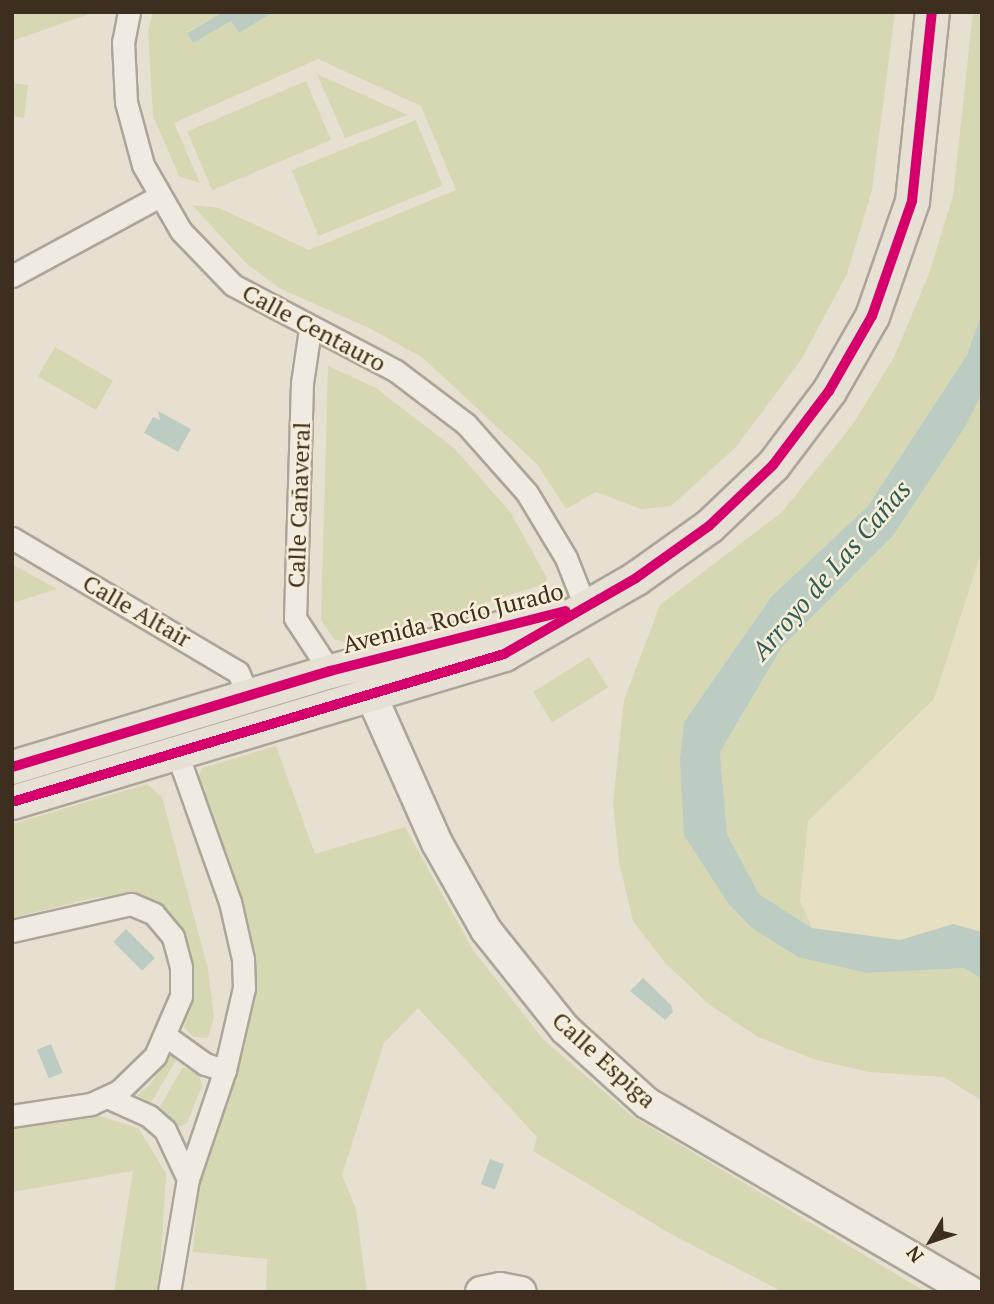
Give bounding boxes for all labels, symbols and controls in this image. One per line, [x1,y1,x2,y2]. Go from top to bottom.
street label: Calle Centauro [237,278,391,378]
street label: Calle Cañaveral [282,421,316,589]
water label: Arroyo de Las Cañas [745,474,917,666]
street label: Calle Altair [77,568,197,654]
street label: Avenida Rocío Jurado [340,577,566,659]
street label: Calle Espiga [546,1006,662,1114]
north arrow [896,1206,966,1276]
text: N [900,1241,929,1268]

